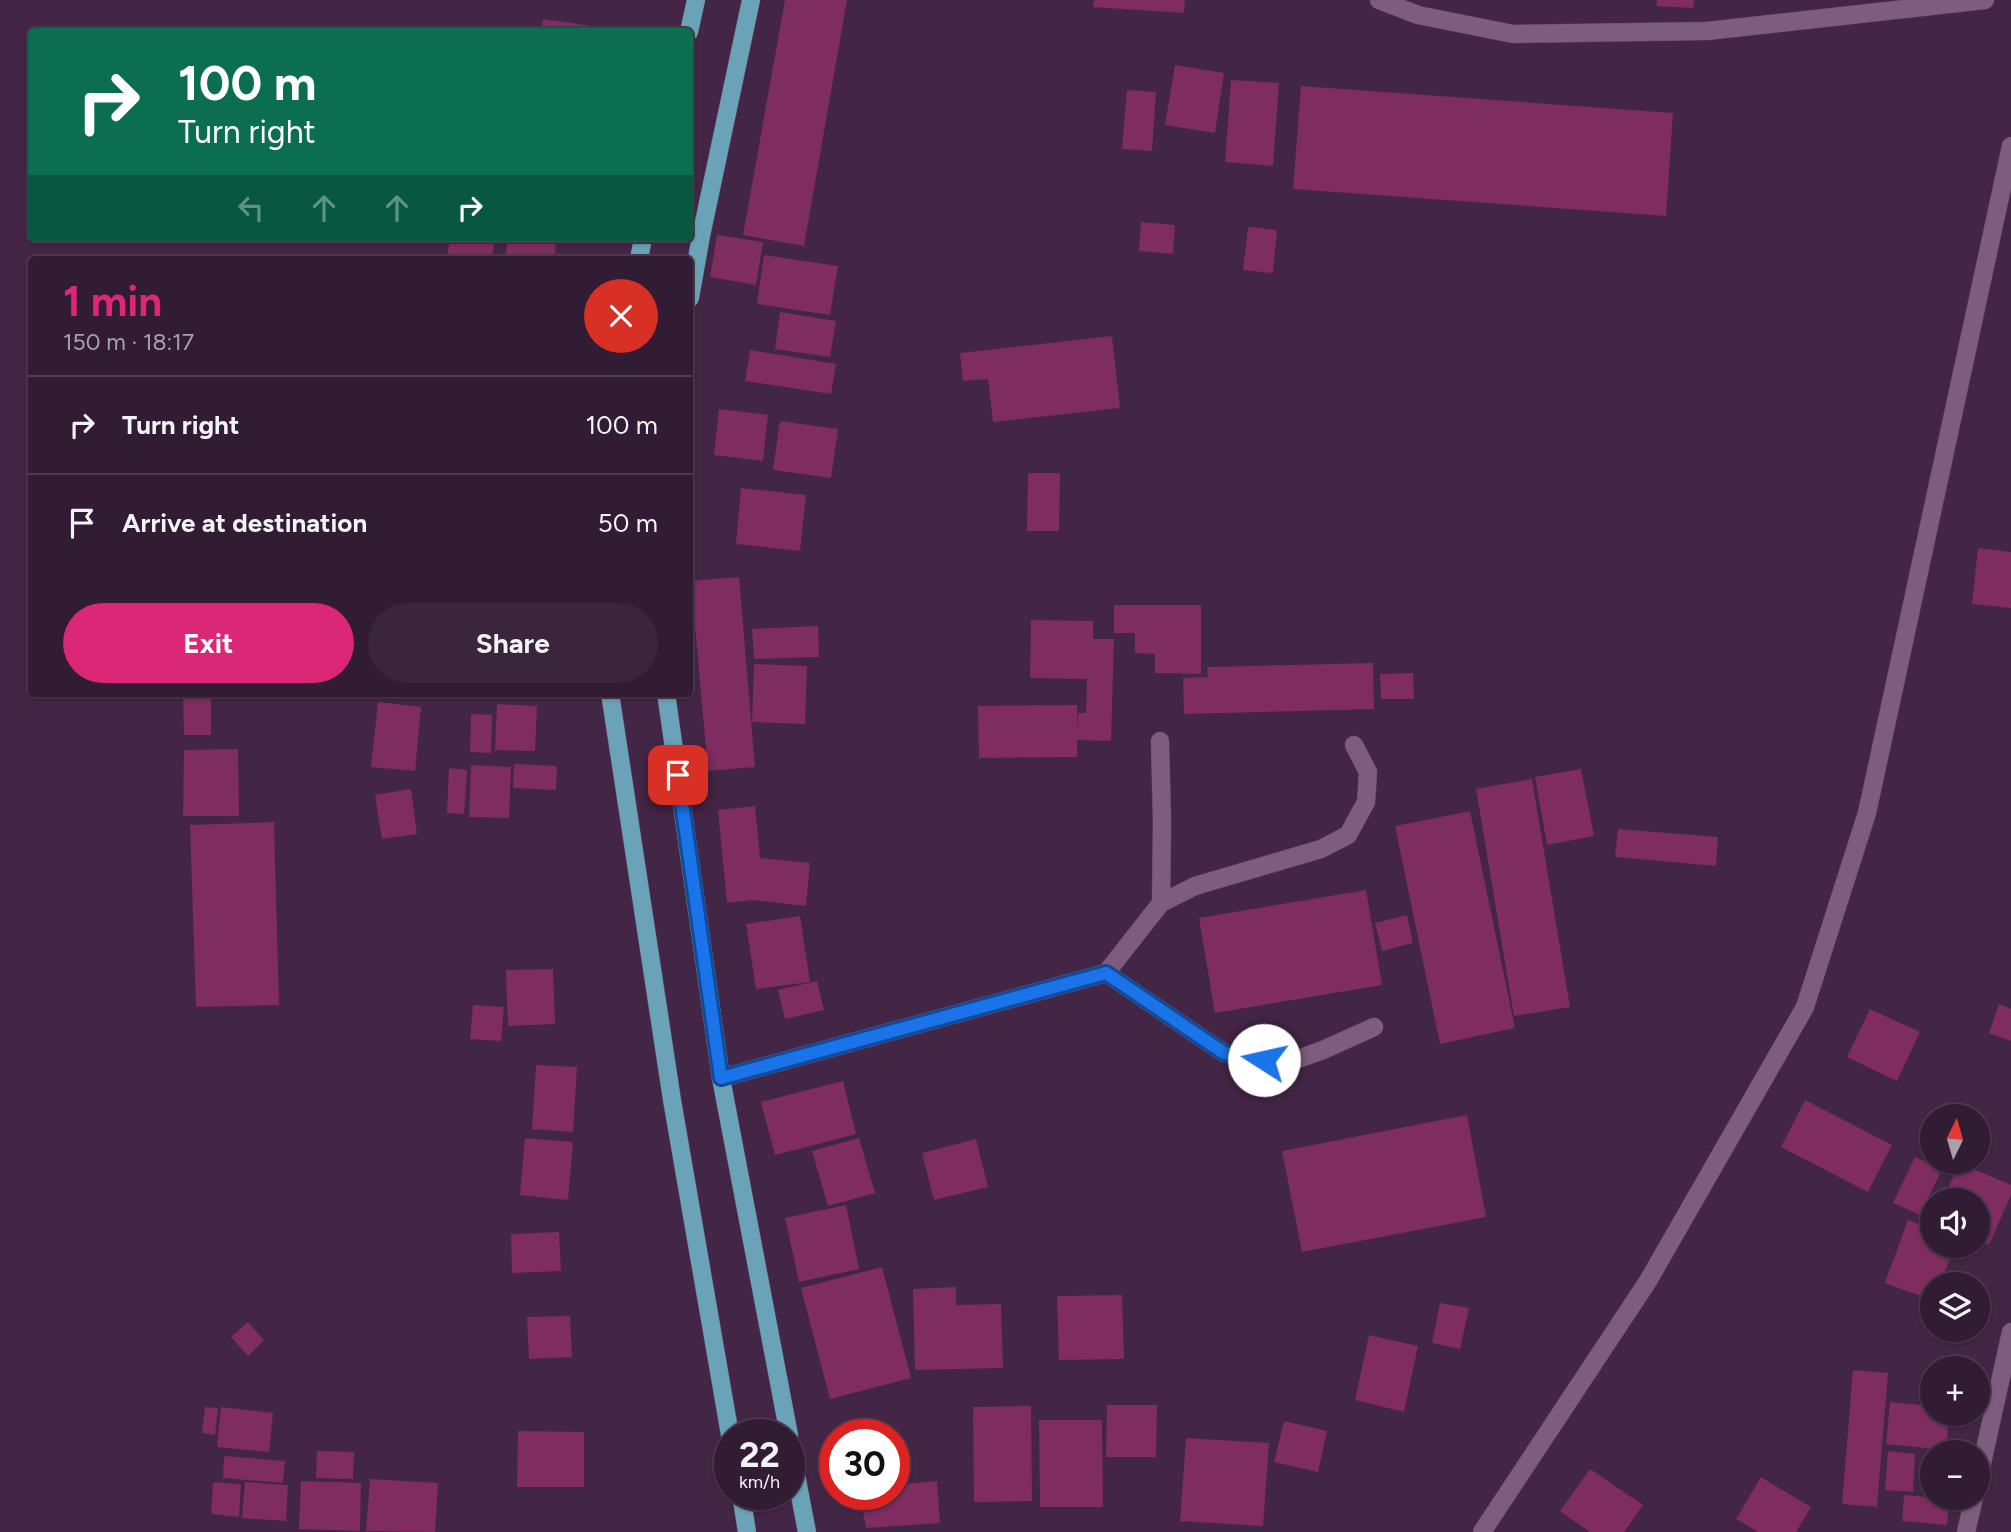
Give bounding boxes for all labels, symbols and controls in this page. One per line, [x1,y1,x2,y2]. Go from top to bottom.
text: 100 m [178,53,317,112]
icon: right [63,56,154,147]
text: Turn right [178,113,316,151]
icon: left [232,189,270,227]
icon: ahead [305,189,343,227]
icon: ahead [378,189,416,227]
icon: right [451,189,489,227]
text: 1 min [63,276,162,327]
button: close [584,279,658,353]
text: 150 m · 18:17 [63,328,194,356]
icon: right [63,406,101,444]
text: Turn right [122,409,239,441]
text: 100 m [585,409,658,441]
icon: arrive [63,504,101,542]
text: Arrive at destination [122,507,367,539]
text: 50 m [598,507,658,539]
button: Exit [63,603,354,683]
button: Share [368,603,658,683]
pin [648,745,708,805]
icon: arrive [659,756,697,794]
position arrow [1227,1023,1301,1097]
north arrow [1920,1104,1990,1174]
map controls [1920,1104,1990,1510]
button: sound [1920,1188,1990,1258]
button: layers [1920,1272,1990,1342]
button: + [1920,1356,1990,1426]
speed limit sign: 30 [819,1419,910,1510]
text: 22 [739,1434,780,1476]
button: − [1920,1440,1990,1510]
text: km/h [739,1471,780,1493]

